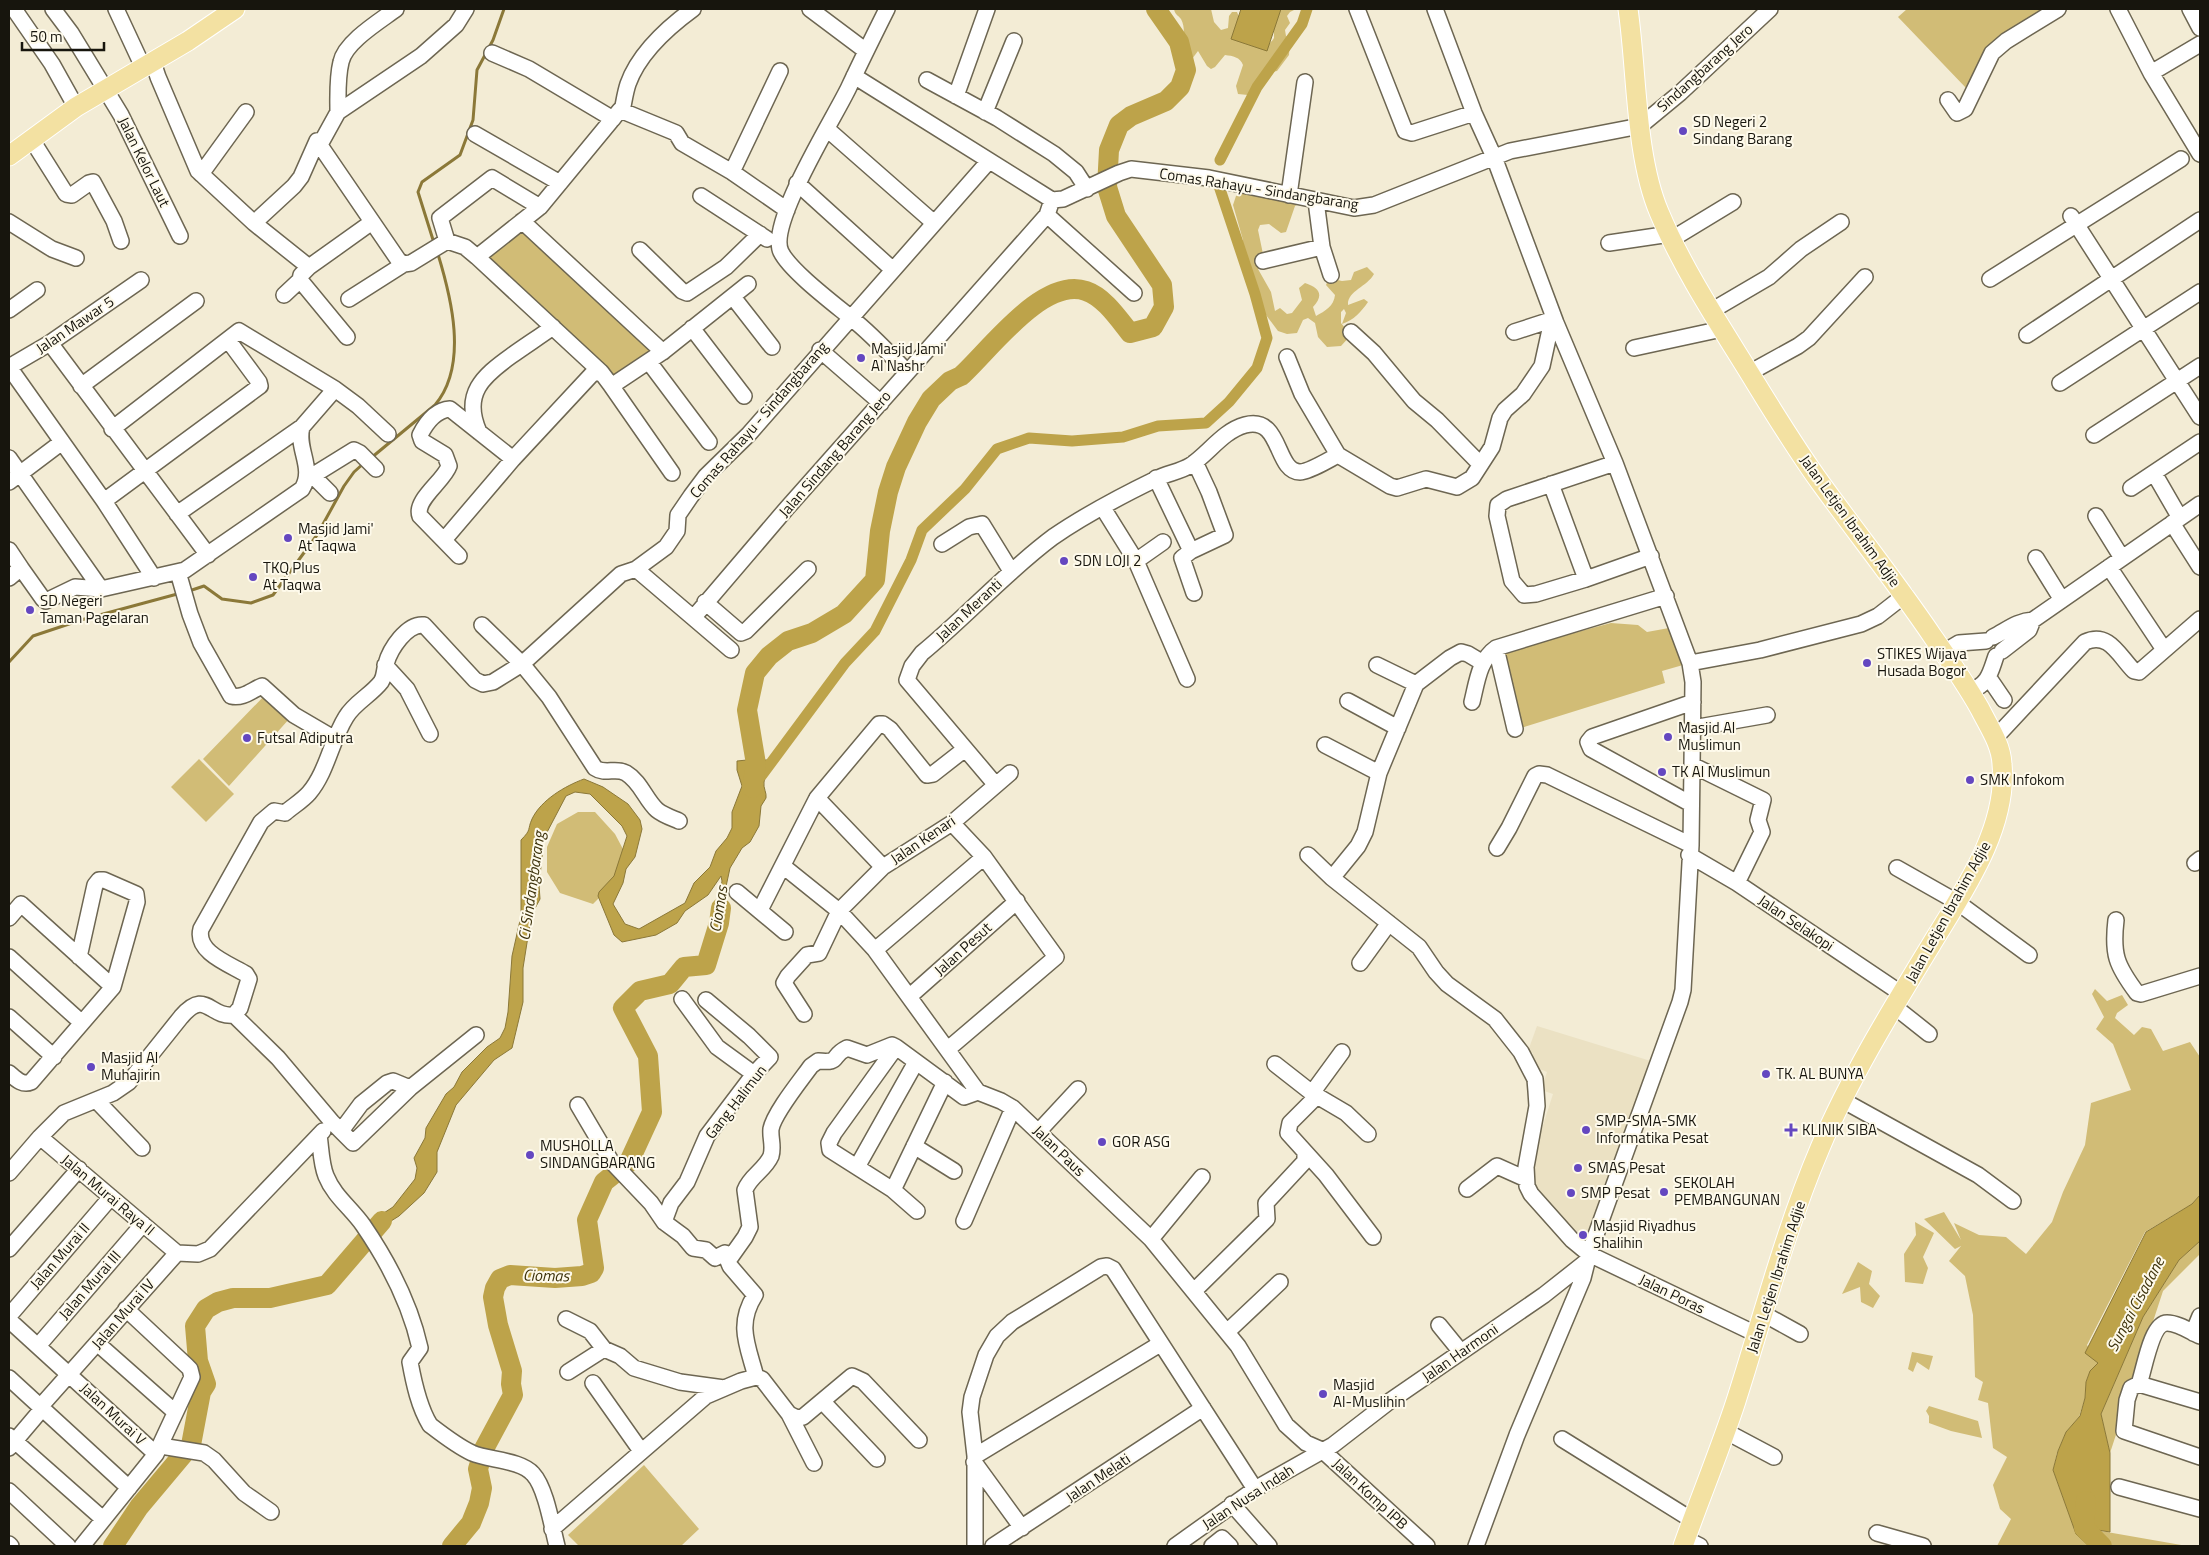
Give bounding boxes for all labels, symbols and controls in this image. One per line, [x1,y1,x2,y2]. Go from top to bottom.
street label: Sindangbarang Jero [1651,18,1758,117]
scale bar [22,20,105,52]
text: 50 m [30,25,63,48]
place label: SD Negeri 2 Sindang Barang [1693,110,1793,150]
street label: Jalan Kelor Laut [113,113,177,211]
marker: SD Negeri 2 Sindang Barang [1677,125,1689,137]
street label: Comas Rahayu - Sindangbarang [1158,161,1361,216]
street label: Jalan Mawar 5 [31,290,118,359]
street label: Comas Rahayu - Sindangbarang [684,336,834,503]
place label: Masjid Jami' Al Nashr [871,337,947,377]
marker: Masjid Jami' Al Nashr [855,352,867,364]
street label: Jalan Sindang Barang Jero [773,385,896,522]
street label: Jalan Letjen Ibrahim Adjie [1794,450,1906,592]
place label: Masjid Jami' At Taqwa [298,517,374,557]
marker: Masjid Jami' At Taqwa [282,532,294,544]
place label: SDN LOJI 2 [1074,549,1141,572]
marker: SDN LOJI 2 [1058,555,1070,567]
place label: TKQ Plus At Taqwa [263,556,322,596]
marker: TKQ Plus At Taqwa [247,571,259,583]
street label: Jalan Meranti [930,573,1007,647]
place label: SD Negeri Taman Pagelaran [40,589,149,629]
marker: SD Negeri Taman Pagelaran [24,604,36,616]
place label: STIKES Wijaya Husada Bogor [1877,642,1967,682]
marker: STIKES Wijaya Husada Bogor [1861,657,1873,669]
place label: Masjid Al Muslimun [1678,716,1741,756]
place label: Futsal Adiputra [257,726,354,749]
marker: Masjid Al Muslimun [1662,731,1674,743]
marker: Futsal Adiputra [241,732,253,744]
place label: TK Al Muslimun [1672,760,1770,783]
marker: TK Al Muslimun [1656,766,1668,778]
place label: SMK Infokom [1980,768,2065,791]
marker: SMK Infokom [1964,774,1976,786]
street label: Jalan Kenari [886,809,960,870]
water label: Ci Sindangbarang [511,827,551,942]
street label: Jalan Letjen Ibrahim Adjie [1899,837,1996,987]
water label: Ciomas [703,883,734,934]
street label: Jalan Selakopi [1754,889,1839,956]
street label: Jalan Pesut [929,916,997,981]
place label: Masjid Al Muhajirin [101,1046,160,1086]
street label: Gang Halimun [699,1060,772,1144]
marker: Masjid Al Muhajirin [85,1061,97,1073]
place label: TK. AL BUNYA [1776,1062,1864,1085]
marker: TK. AL BUNYA [1760,1068,1772,1080]
place label: SMP-SMA-SMK Informatika Pesat [1596,1109,1709,1149]
place label: KLINIK SIBA [1802,1118,1877,1141]
street label: Jalan Paus [1028,1120,1091,1182]
marker: KLINIK SIBA [1784,1123,1798,1137]
marker: SMP-SMA-SMK Informatika Pesat [1580,1124,1592,1136]
place label: GOR ASG [1112,1130,1170,1153]
place label: MUSHOLLA SINDANGBARANG [540,1134,655,1174]
marker: GOR ASG [1096,1136,1108,1148]
street label: Jalan Murai Raya II [56,1149,160,1241]
marker: MUSHOLLA SINDANGBARANG [524,1149,536,1161]
place label: SMAS Pesat [1588,1156,1666,1179]
marker: SMAS Pesat [1572,1162,1584,1174]
place label: SEKOLAH PEMBANGUNAN [1674,1171,1780,1211]
place label: SMP Pesat [1581,1181,1651,1204]
marker: SEKOLAH PEMBANGUNAN [1658,1186,1670,1198]
marker: SMP Pesat [1565,1187,1577,1199]
street label: Jalan Letjen Ibrahim Adjie [1740,1198,1811,1356]
place label: Masjid Riyadhus Shalihin [1593,1214,1696,1254]
street label: Jalan Murai II [24,1217,95,1294]
marker: Masjid Riyadhus Shalihin [1577,1229,1589,1241]
street label: Jalan Murai III [53,1245,126,1324]
water label: Sungai Cisadane [2100,1251,2171,1355]
water label: Ciomas [523,1263,571,1287]
street label: Jalan Poras [1635,1268,1709,1319]
street label: Jalan Murai IV [86,1273,160,1354]
street label: Jalan Harmoni [1417,1318,1503,1387]
place label: Masjid Al-Muslihin [1333,1373,1406,1413]
street label: Jalan Murai V [75,1377,152,1450]
marker: Masjid Al-Muslihin [1317,1388,1329,1400]
street label: Jalan Melati [1061,1447,1135,1508]
street label: Jalan Komp IPB [1327,1452,1413,1535]
street label: Jalan Nusa Indah [1197,1458,1298,1535]

